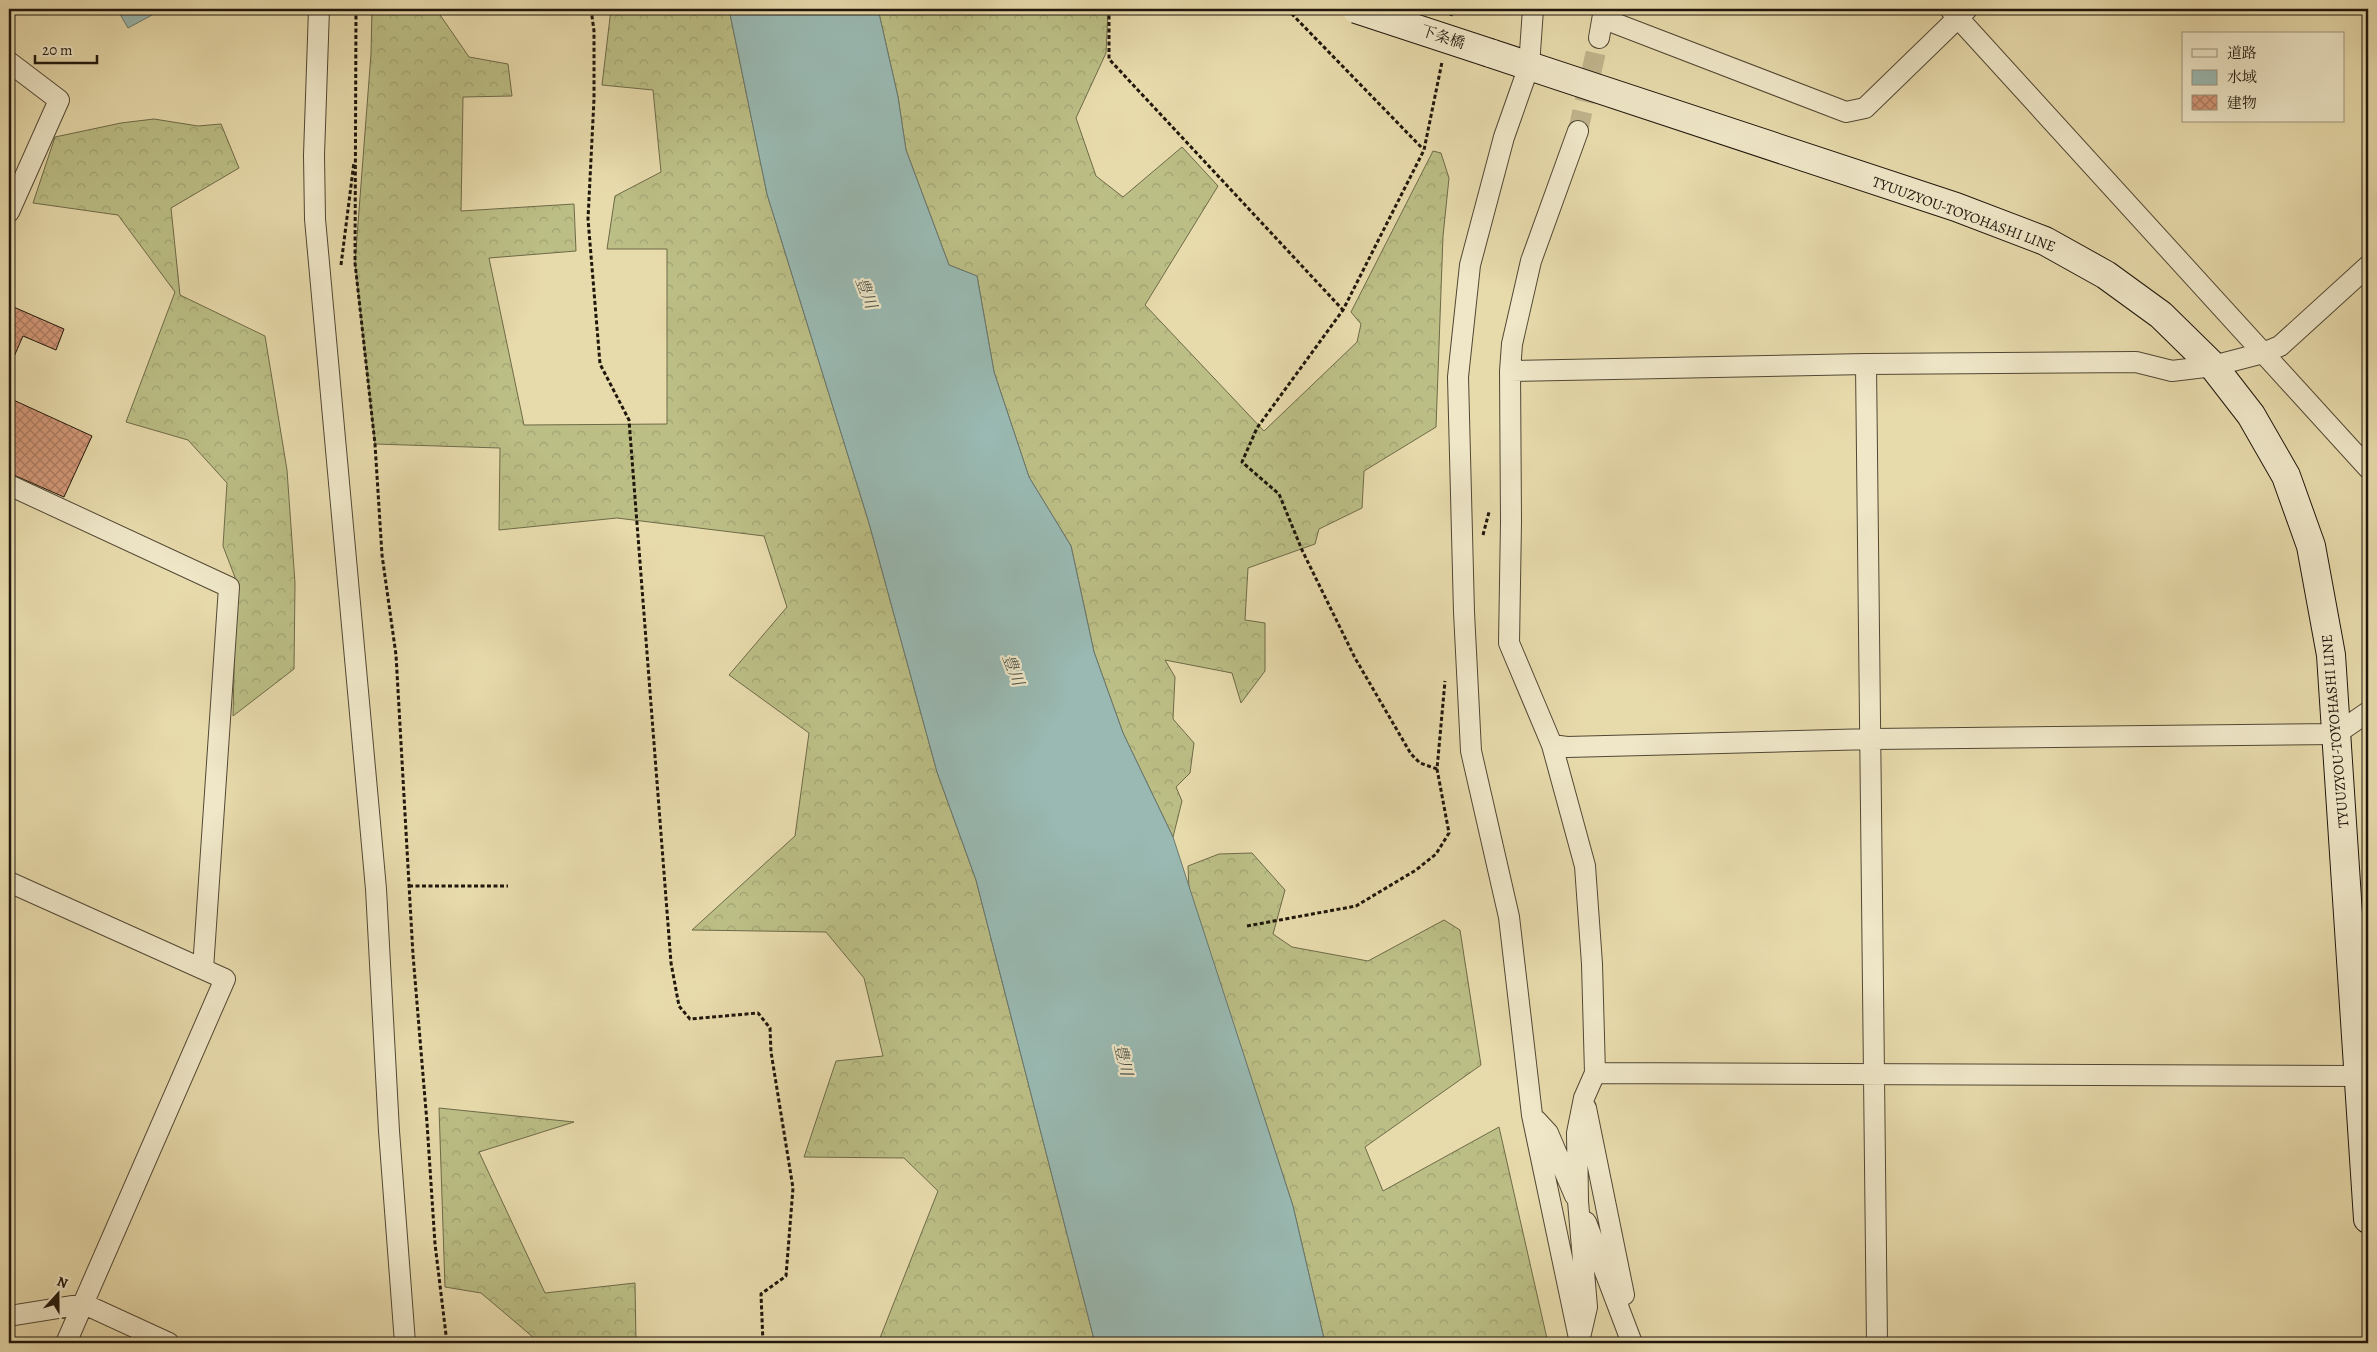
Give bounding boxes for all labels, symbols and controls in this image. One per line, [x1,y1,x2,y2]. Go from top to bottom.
street label: 下条橋 [1419,21,1467,53]
scale bar [35,32,98,64]
legend [2182,32,2344,122]
text: 20 m [42,40,73,60]
text: 道路 [2227,43,2257,63]
text: 水域 [2227,67,2257,87]
text: 建物 [2227,93,2257,113]
street label: TYUUZYOU-TOYOHASHI LINE [1869,171,2059,257]
water label: 豊川 [850,274,883,314]
street label: TYUUZYOU-TOYOHASHI LINE [2317,634,2353,828]
water label: 豊川 [997,651,1030,691]
water label: 豊川 [1109,1042,1138,1080]
north arrow [32,1270,82,1320]
text: N [54,1272,71,1293]

